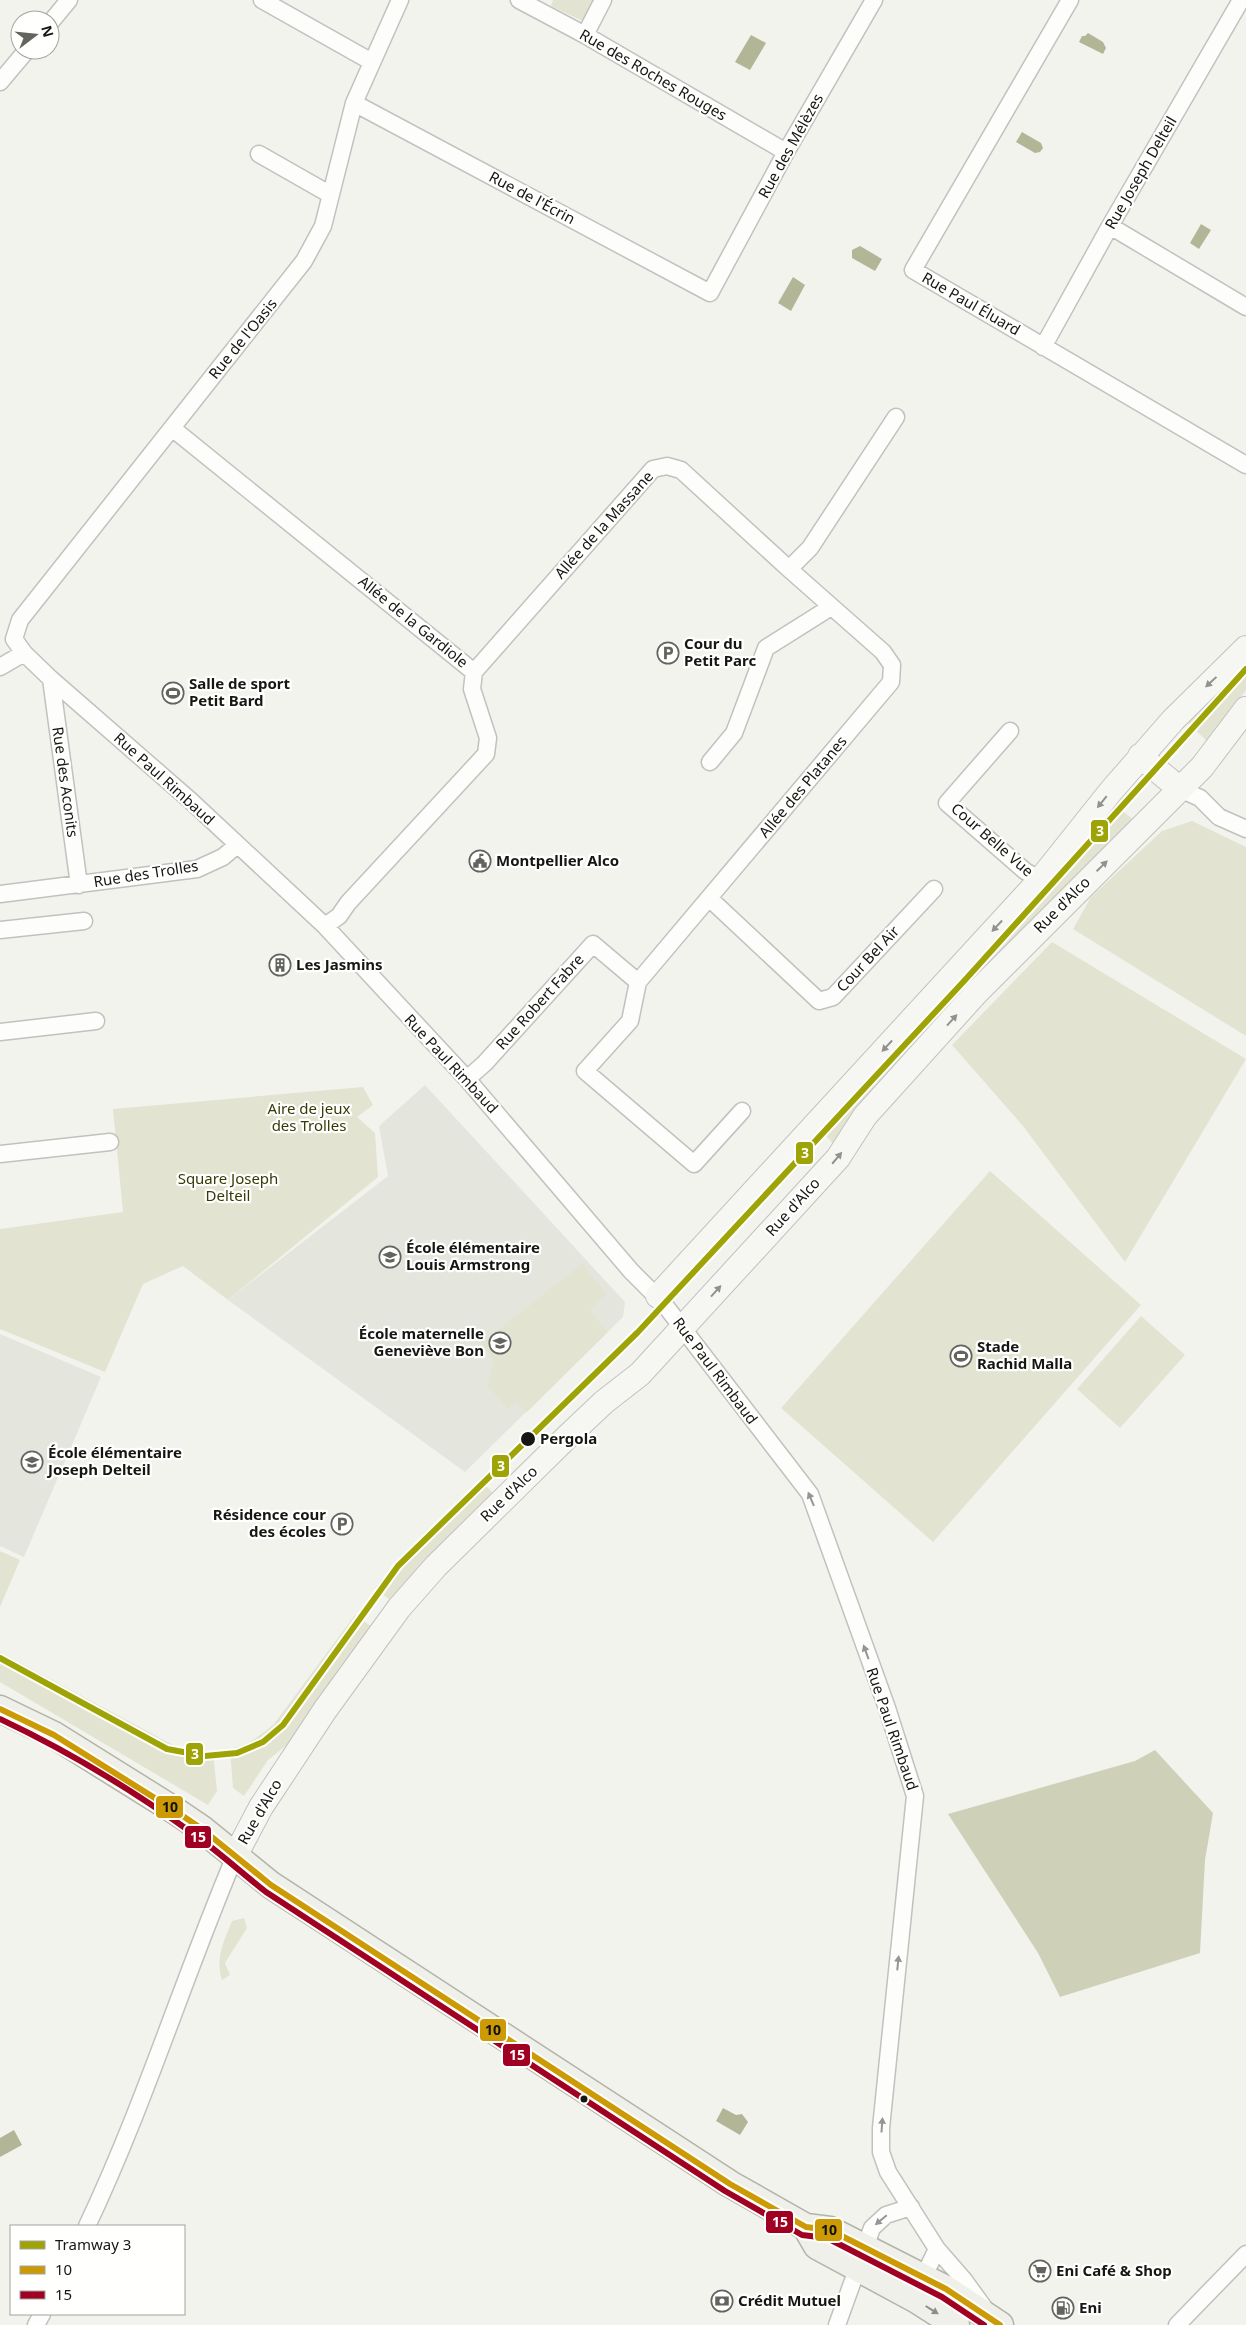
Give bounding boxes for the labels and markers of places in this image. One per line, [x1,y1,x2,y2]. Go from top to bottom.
place label: Cour du Petit Parc [684,633,756,670]
parking icon: Cour du Petit Parc [656,641,680,665]
place label: Salle de sport Petit Bard [189,673,290,710]
sports icon: Salle de sport Petit Bard [161,681,185,705]
public building icon: Montpellier Alco [468,849,492,873]
place label: Montpellier Alco [496,850,619,870]
building icon: Les Jasmins [268,953,292,977]
place label: Les Jasmins [296,954,383,974]
place label: École élémentaire Louis Armstrong [406,1237,540,1274]
school or university icon: École élémentaire Louis Armstrong [378,1245,402,1269]
place label: École maternelle Geneviève Bon [359,1323,484,1360]
school or university icon: École maternelle Geneviève Bon [488,1331,512,1355]
place label: Stade Rachid Malla [977,1336,1072,1373]
sports icon: Stade Rachid Malla [949,1344,973,1368]
place label: Pergola [540,1428,597,1448]
marker: Pergola [519,1430,537,1448]
place label: École élémentaire Joseph Delteil [46,1442,182,1479]
school or university icon: École élémentaire Joseph Delteil [20,1450,44,1474]
place label: Résidence cour des écoles [213,1504,326,1541]
parking icon: Résidence cour des écoles [330,1512,354,1536]
unlabelled marker [579,2094,589,2104]
supermarket icon: Eni Café & Shop [1028,2259,1052,2283]
place label: Eni Café & Shop [1056,2260,1172,2280]
bank icon: Crédit Mutuel [710,2289,734,2313]
place label: Crédit Mutuel [738,2290,841,2310]
fuel station icon: Eni [1051,2296,1075,2320]
place label: Eni [1079,2297,1102,2317]

